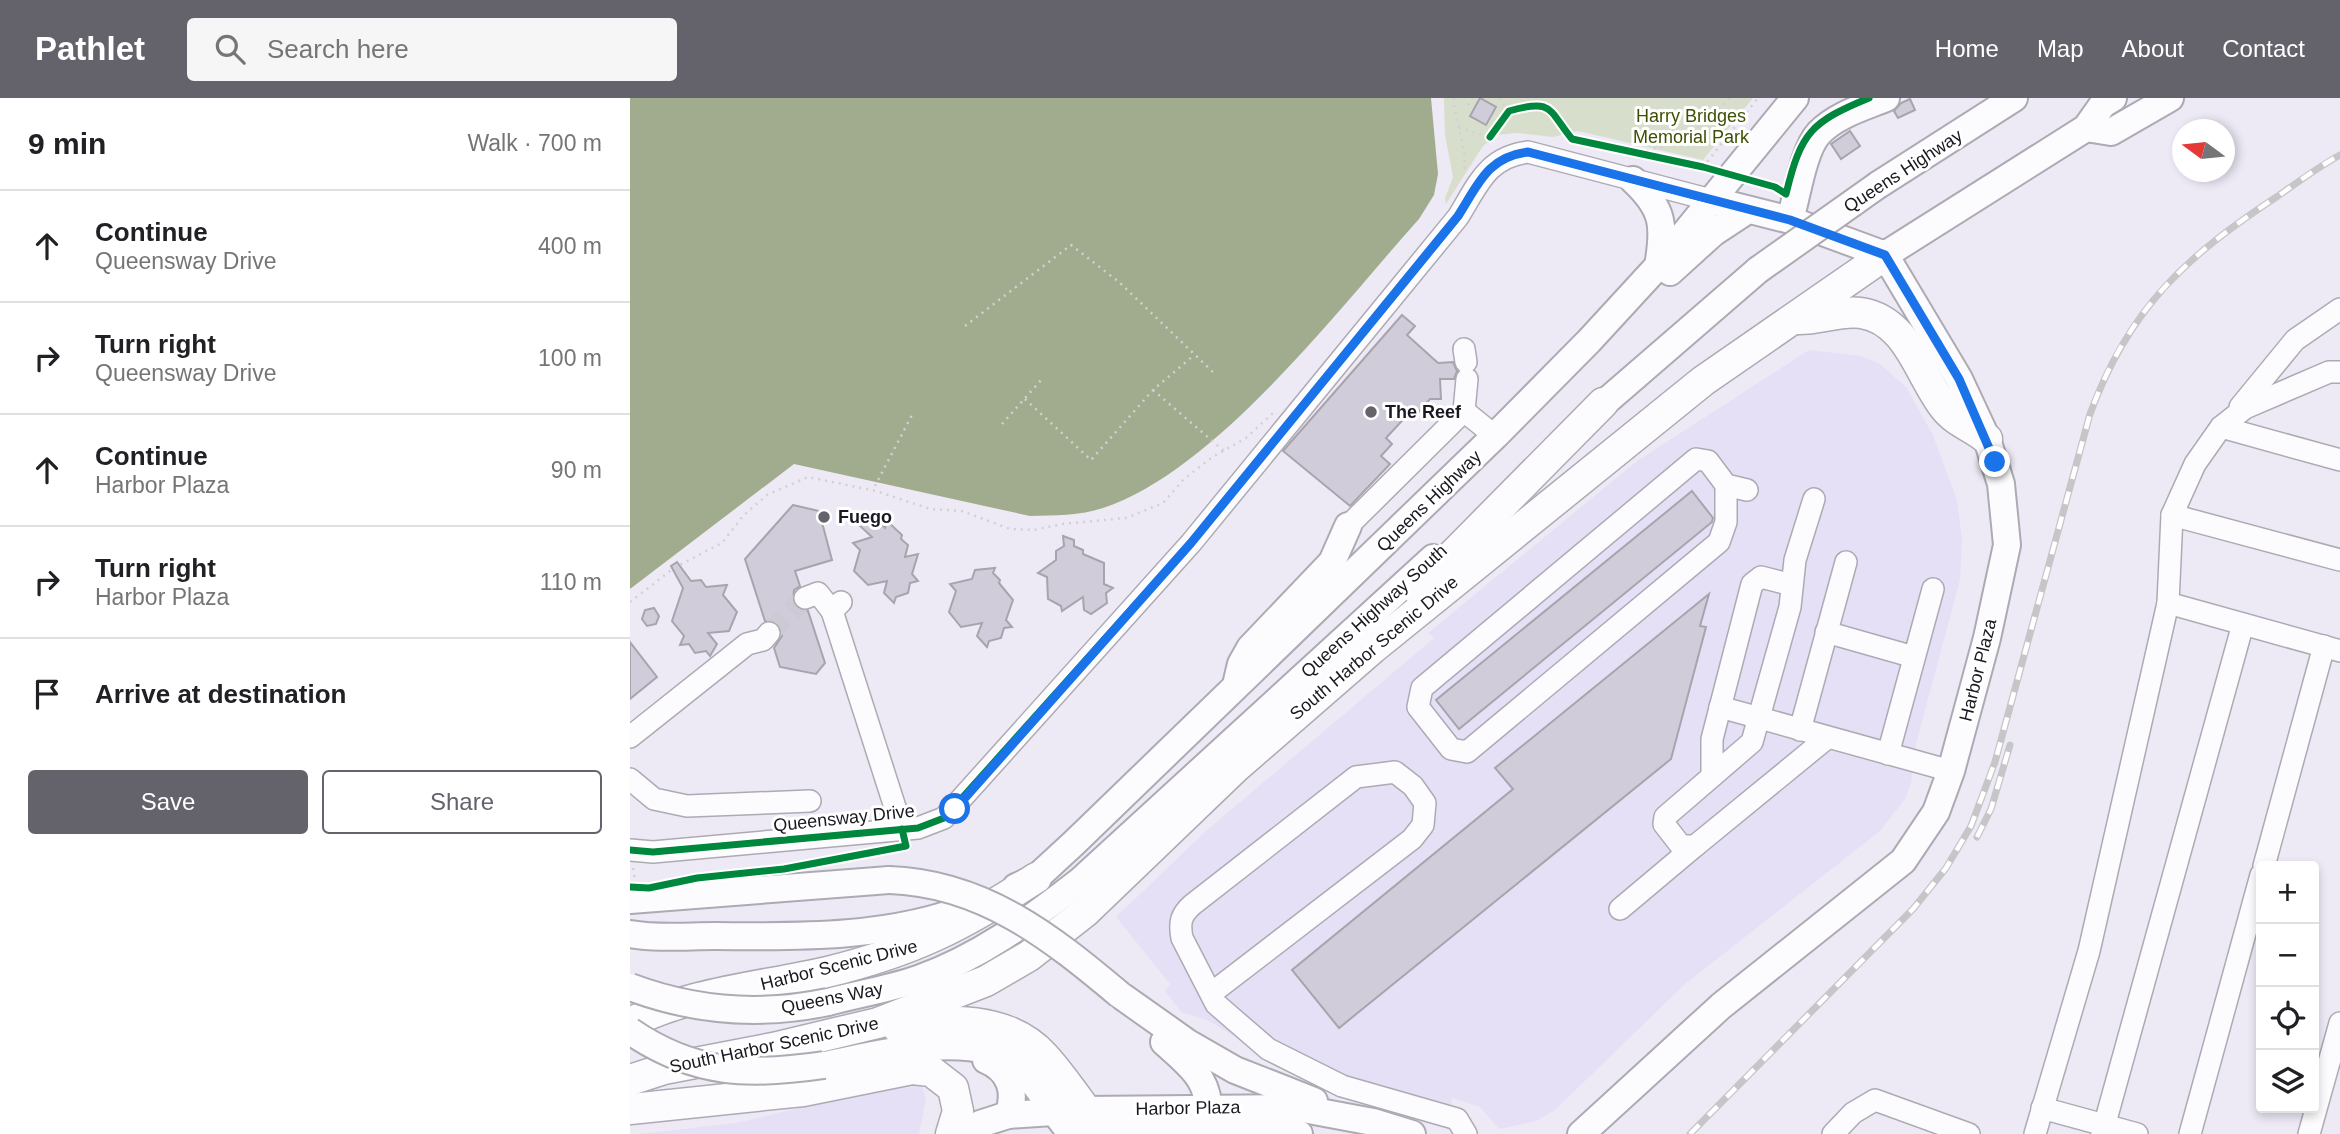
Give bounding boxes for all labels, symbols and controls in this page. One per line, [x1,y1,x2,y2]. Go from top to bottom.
search box [187,18,677,81]
text: Pathlet [35,30,145,67]
icon: search [211,30,249,68]
text: Search here [267,34,409,64]
text: Home [1935,35,1999,62]
text: Map [2037,35,2084,62]
text: About [2122,35,2184,62]
text: Contact [2222,35,2305,62]
park label: Harry Bridges Memorial Park [1633,106,1750,147]
north arrow [2172,119,2235,182]
street label: Queens Highway [1840,125,1966,217]
text: 9 min [28,127,106,160]
text: Walk · 700 m [467,130,602,156]
text: Continue [95,217,208,247]
icon: ahead [28,227,66,265]
text: 400 m [538,233,602,259]
text: Queensway Drive [95,248,277,274]
text: Turn right [95,329,216,359]
icon: right [28,339,66,377]
text: 100 m [538,345,602,371]
text: Queensway Drive [95,360,277,386]
place label: The Reef [1385,402,1462,422]
marker: The Reef [1363,404,1379,420]
text: Continue [95,441,208,471]
street label: Queens Highway [1373,446,1485,556]
route end [1979,446,2010,477]
icon: ahead [28,451,66,489]
text: 90 m [551,457,602,483]
text: Harbor Plaza [95,472,229,498]
place label: Fuego [838,507,892,527]
marker: Fuego [816,509,832,525]
street label: Queens Highway South [1297,540,1451,682]
text: Turn right [95,553,216,583]
icon: right [28,563,66,601]
text: 110 m [540,569,602,595]
street label: South Harbor Scenic Drive [1286,572,1462,724]
text: Harbor Plaza [95,584,229,610]
street label: Harbor Plaza [1956,616,2001,723]
icon: arrive [28,675,66,713]
text: Arrive at destination [95,679,346,709]
button: Save [28,770,308,834]
button: Share [322,770,602,834]
route start [939,793,970,824]
street label: Queensway Drive [772,801,916,835]
map controls [2256,861,2319,1113]
button: + [2256,861,2319,924]
button: − [2256,924,2319,987]
street label: Harbor Scenic Drive [758,936,920,994]
street label: Queens Way [779,978,885,1018]
button: locate [2256,987,2319,1050]
street label: South Harbor Scenic Drive [668,1013,880,1077]
button: layers [2256,1050,2319,1113]
street label: Harbor Plaza [1135,1097,1242,1119]

